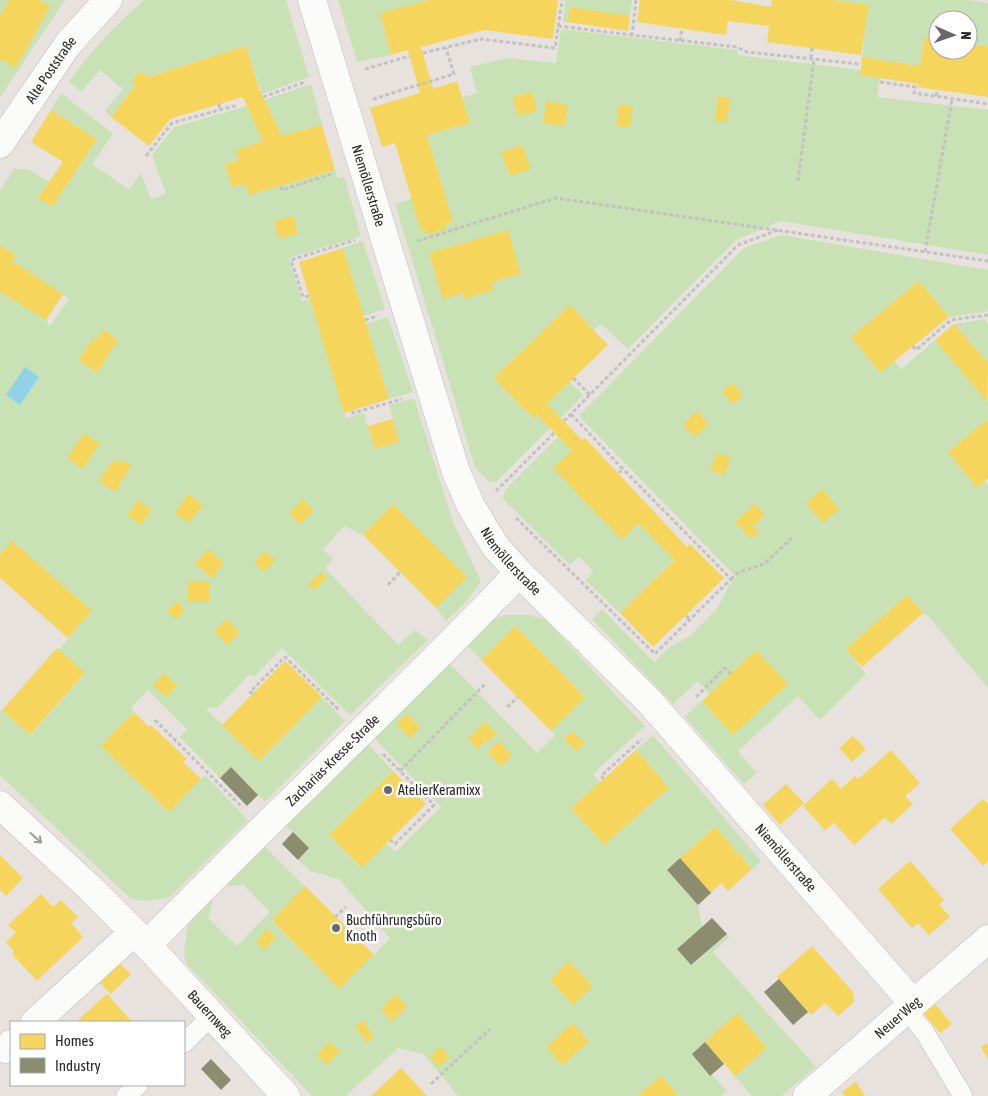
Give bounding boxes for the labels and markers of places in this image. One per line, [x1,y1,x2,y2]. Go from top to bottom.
place label: AtelierKeramixx [398,782,481,798]
marker: AtelierKeramixx [382,784,394,796]
place label: Buchführungsbüro Knoth [346,912,442,944]
marker: Buchführungsbüro Knoth [330,922,342,934]

